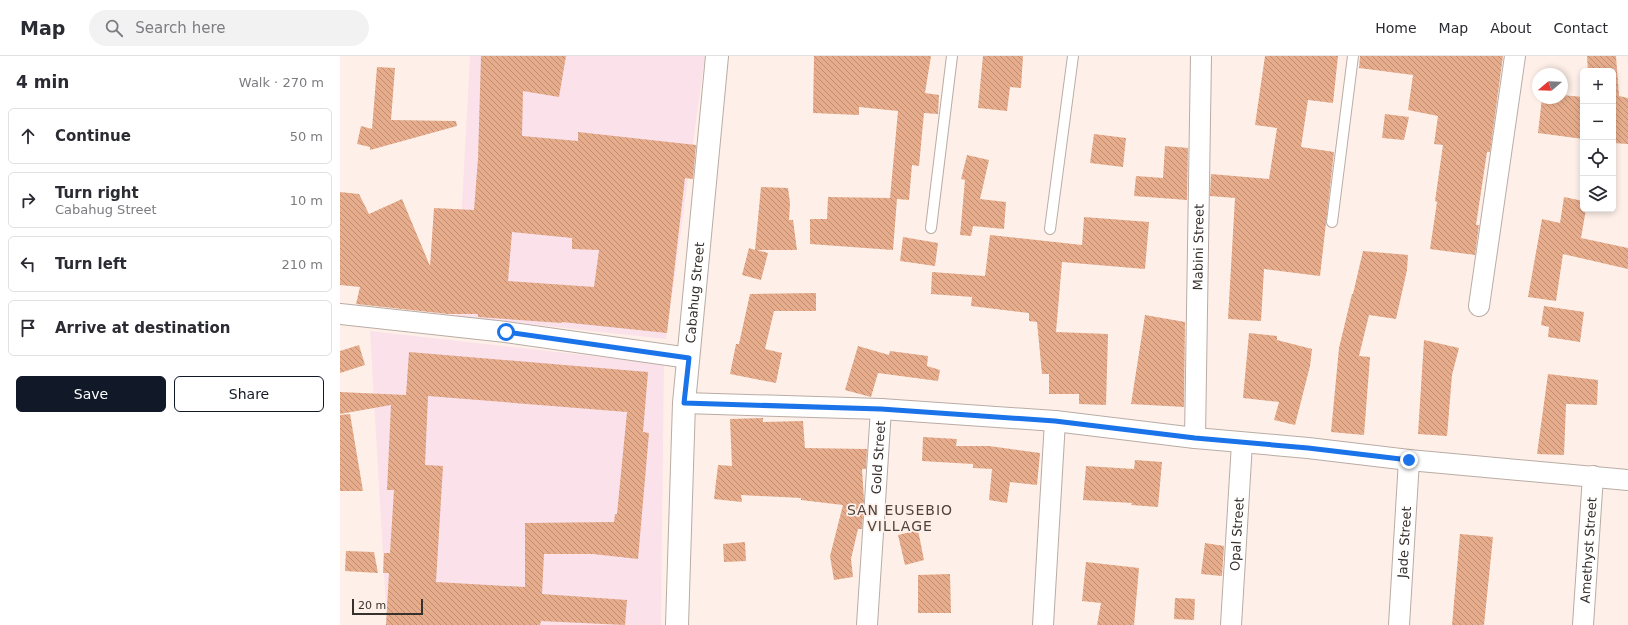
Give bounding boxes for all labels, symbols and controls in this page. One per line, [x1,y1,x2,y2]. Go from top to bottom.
search box [89,10,369,46]
text: Map [20,17,65,39]
icon: search [103,17,125,39]
text: Search here [135,19,225,37]
text: Home [1375,20,1417,36]
text: Map [1439,20,1468,36]
text: About [1490,20,1532,36]
text: Contact [1554,20,1608,36]
north arrow [1532,68,1568,104]
map controls [1580,68,1616,212]
button: + [1580,68,1616,104]
text: 4 min [16,72,69,92]
text: Walk · 270 m [239,75,324,90]
button: − [1580,104,1616,140]
icon: ahead [17,125,39,147]
text: Continue [55,127,131,145]
text: 50 m [290,129,323,144]
button: locate [1580,140,1616,176]
button: layers [1580,176,1616,212]
text: Turn right [55,184,139,202]
icon: right [17,189,39,211]
text: 10 m [290,193,323,208]
text: Cabahug Street [55,202,157,217]
street label: Mabini Street [1190,204,1206,290]
street label: Cabahug Street [682,241,707,344]
icon: left [17,253,39,275]
text: Turn left [55,255,127,273]
text: 210 m [281,257,323,272]
icon: arrive [17,317,39,339]
text: Arrive at destination [55,319,230,337]
route start [497,323,515,341]
button: Save [16,376,166,412]
button: Share [174,376,324,412]
street label: Gold Street [868,420,888,495]
route end [1400,451,1418,469]
street label: Opal Street [1227,497,1246,571]
street label: Amethyst Street [1577,497,1599,604]
district label: SAN EUSEBIO VILLAGE [847,502,953,534]
street label: Jade Street [1394,506,1414,579]
scale bar [352,597,423,616]
text: 20 m [358,599,386,612]

